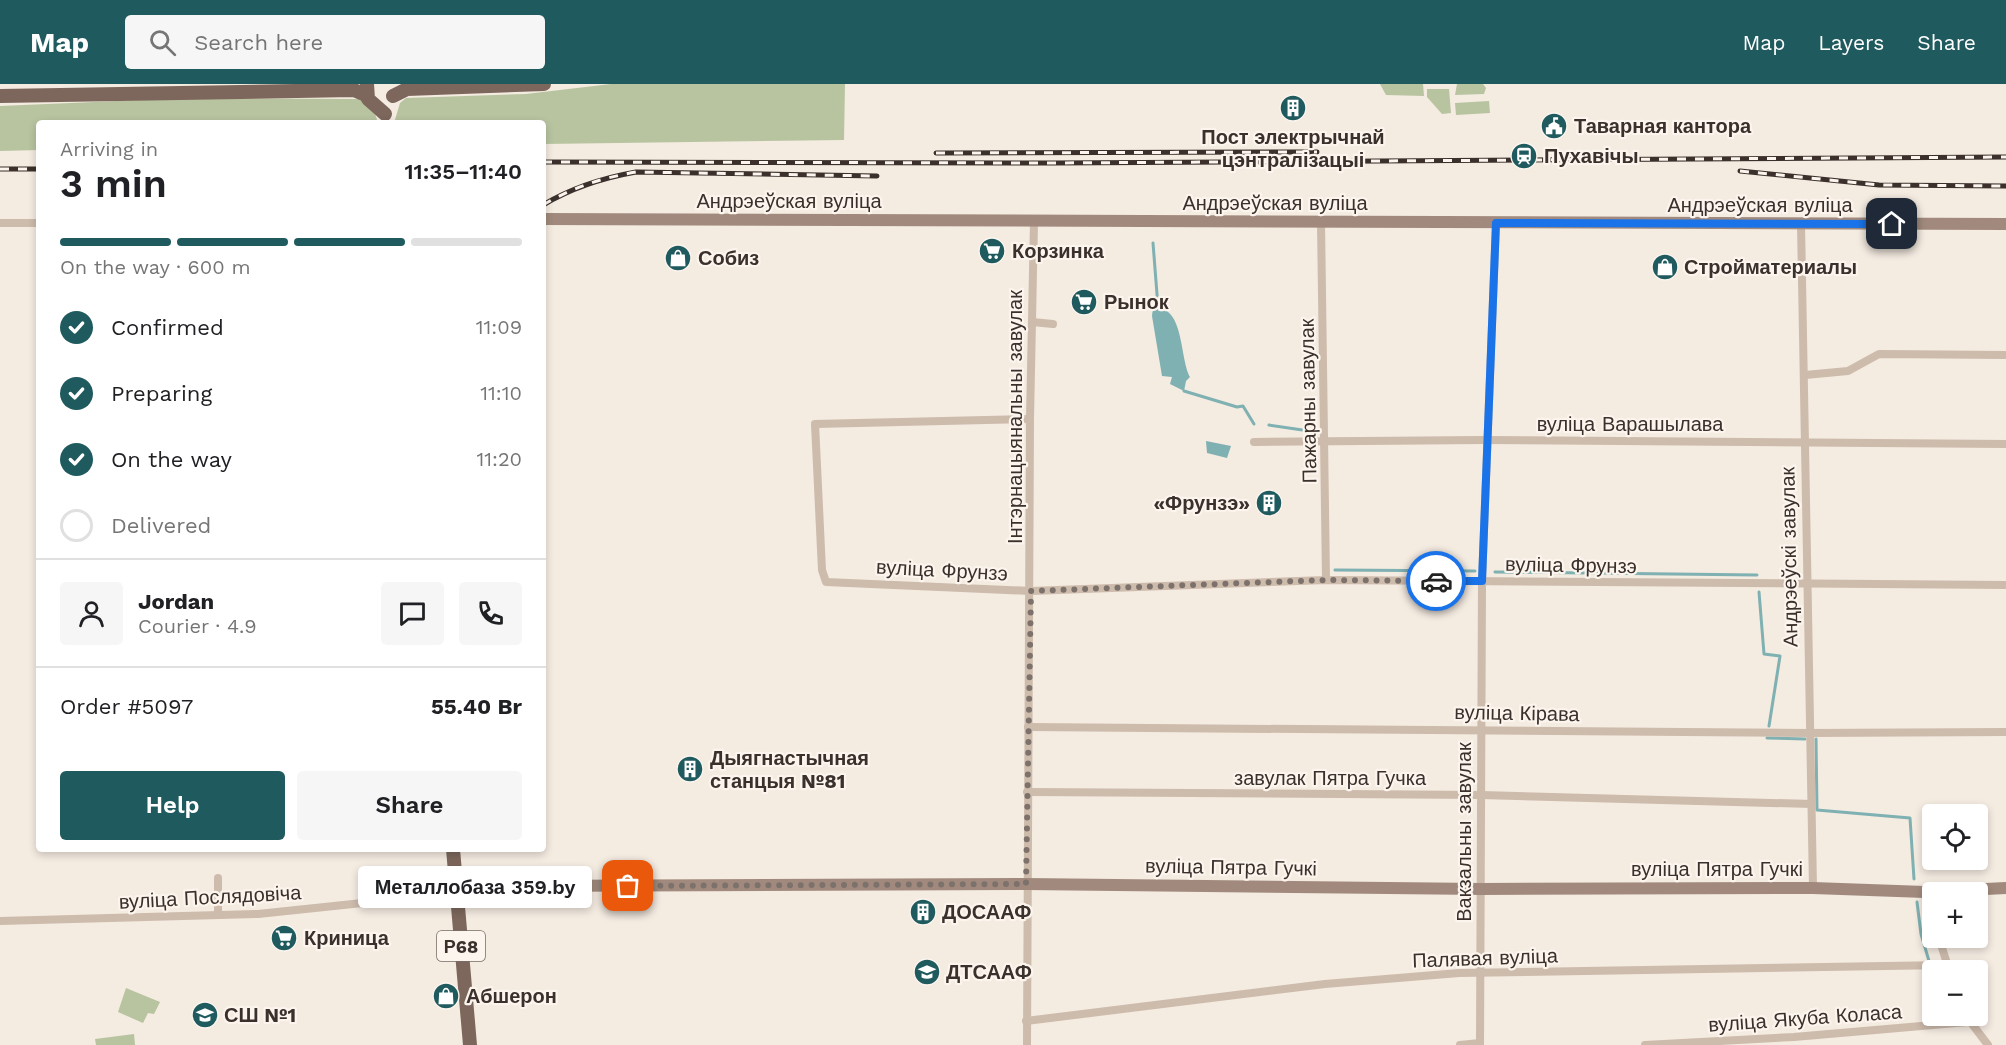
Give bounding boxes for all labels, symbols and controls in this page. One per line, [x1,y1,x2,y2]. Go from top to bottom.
search box [125,15,545,69]
text: Map [30,26,89,59]
icon: search [146,26,179,59]
text: Search here [194,30,323,55]
text: Map [1742,30,1785,55]
text: Layers [1818,30,1884,55]
text: Share [1917,30,1976,55]
building icon: Пост электрычнай цэнтралізацыі [1278,93,1308,123]
public building icon: Таварная кантора [1539,111,1569,141]
place label: Таварная кантора [1574,114,1752,138]
place label: Пост электрычнай цэнтралізацыі [1201,125,1385,172]
text: Arriving in [60,137,158,161]
station icon: Пухавічы [1509,141,1539,171]
place label: Пухавічы [1544,144,1639,168]
text: 11:35–11:40 [404,159,522,184]
text: 3 min [60,161,167,206]
street label: Андрэеўская вуліца [696,189,882,213]
street label: Андрэеўская вуліца [1182,191,1368,215]
street label: Андрэеўская вуліца [1667,193,1853,217]
pin [1866,198,1917,249]
icon: home [1875,207,1908,240]
supermarket icon: Корзинка [977,236,1007,266]
place label: Корзинка [1012,239,1105,263]
shop icon: Собиз [663,243,693,273]
place label: Собиз [698,246,759,270]
shop icon: Стройматериалы [1650,252,1680,282]
text: On the way · 600 m [60,255,250,279]
place label: Стройматериалы [1684,255,1857,279]
supermarket icon: Рынок [1069,287,1099,317]
street label: Інтэрнацыянальны завулак [1003,290,1027,544]
place label: Рынок [1104,290,1170,314]
icon: check [60,311,93,344]
text: Confirmed [111,315,224,340]
text: 11:09 [476,315,522,339]
street label: Пажарны завулак [1295,318,1321,484]
icon: check [60,377,93,410]
text: Preparing [111,381,212,406]
text: 11:10 [480,381,522,405]
street label: вуліца Варашылава [1537,412,1724,436]
icon: check [60,443,93,476]
text: On the way [111,447,232,472]
text: 11:20 [476,447,522,471]
street label: Андрэеўскі завулак [1775,466,1803,647]
building icon: «Фрунзэ» [1254,488,1284,518]
place label: «Фрунзэ» [1153,491,1250,515]
text: Delivered [111,513,211,538]
courier [1406,551,1466,611]
street label: вуліца Фрунзэ [1505,552,1637,578]
street label: вуліца Фрунзэ [876,555,1008,585]
icon: car [1420,565,1453,598]
button: person [60,582,123,645]
button: chat [381,582,444,645]
button: phone [459,582,522,645]
text: Jordan [138,589,214,614]
text: Courier · 4.9 [138,614,257,638]
text: Order #5097 [60,694,193,719]
text: 55.40 Br [431,694,522,719]
street label: вуліца Кірава [1454,700,1581,726]
street label: Вакзальны завулак [1452,742,1476,922]
place label: Дыягнастычная станцыя №81 [710,746,869,793]
building icon: Дыягнастычная станцыя №81 [675,754,705,784]
street label: завулак Пятра Гучка [1234,766,1427,790]
button: Help [60,771,285,840]
button: Share [297,771,522,840]
map controls [1922,804,1988,1026]
button: locate [1922,804,1988,870]
street label: вуліца Пятра Гучкі [1145,854,1317,880]
street label: вуліца Пятра Гучкі [1631,857,1803,881]
pin [602,860,653,911]
callout: Металлобаза 359.by [358,865,592,907]
icon: bag [611,869,644,902]
text: Металлобаза 359.by [375,875,575,899]
street label: вуліца Послядовіча [118,880,303,914]
button: + [1922,882,1988,948]
building icon: ДОСААФ [908,897,938,927]
place label: ДОСААФ [942,900,1031,924]
supermarket icon: Криница [269,923,299,953]
place label: Криница [304,926,390,950]
road number: Р68 [437,931,485,961]
street label: Палявая вуліца [1412,943,1559,973]
school or university icon: ДТСААФ [912,957,942,987]
place label: ДТСААФ [946,960,1032,984]
button: − [1922,960,1988,1026]
shop icon: Абшерон [431,981,461,1011]
place label: Абшерон [466,984,557,1008]
street label: вуліца Якуба Коласа [1707,999,1904,1037]
school or university icon: СШ №1 [190,1000,220,1030]
place label: СШ №1 [224,1003,296,1027]

